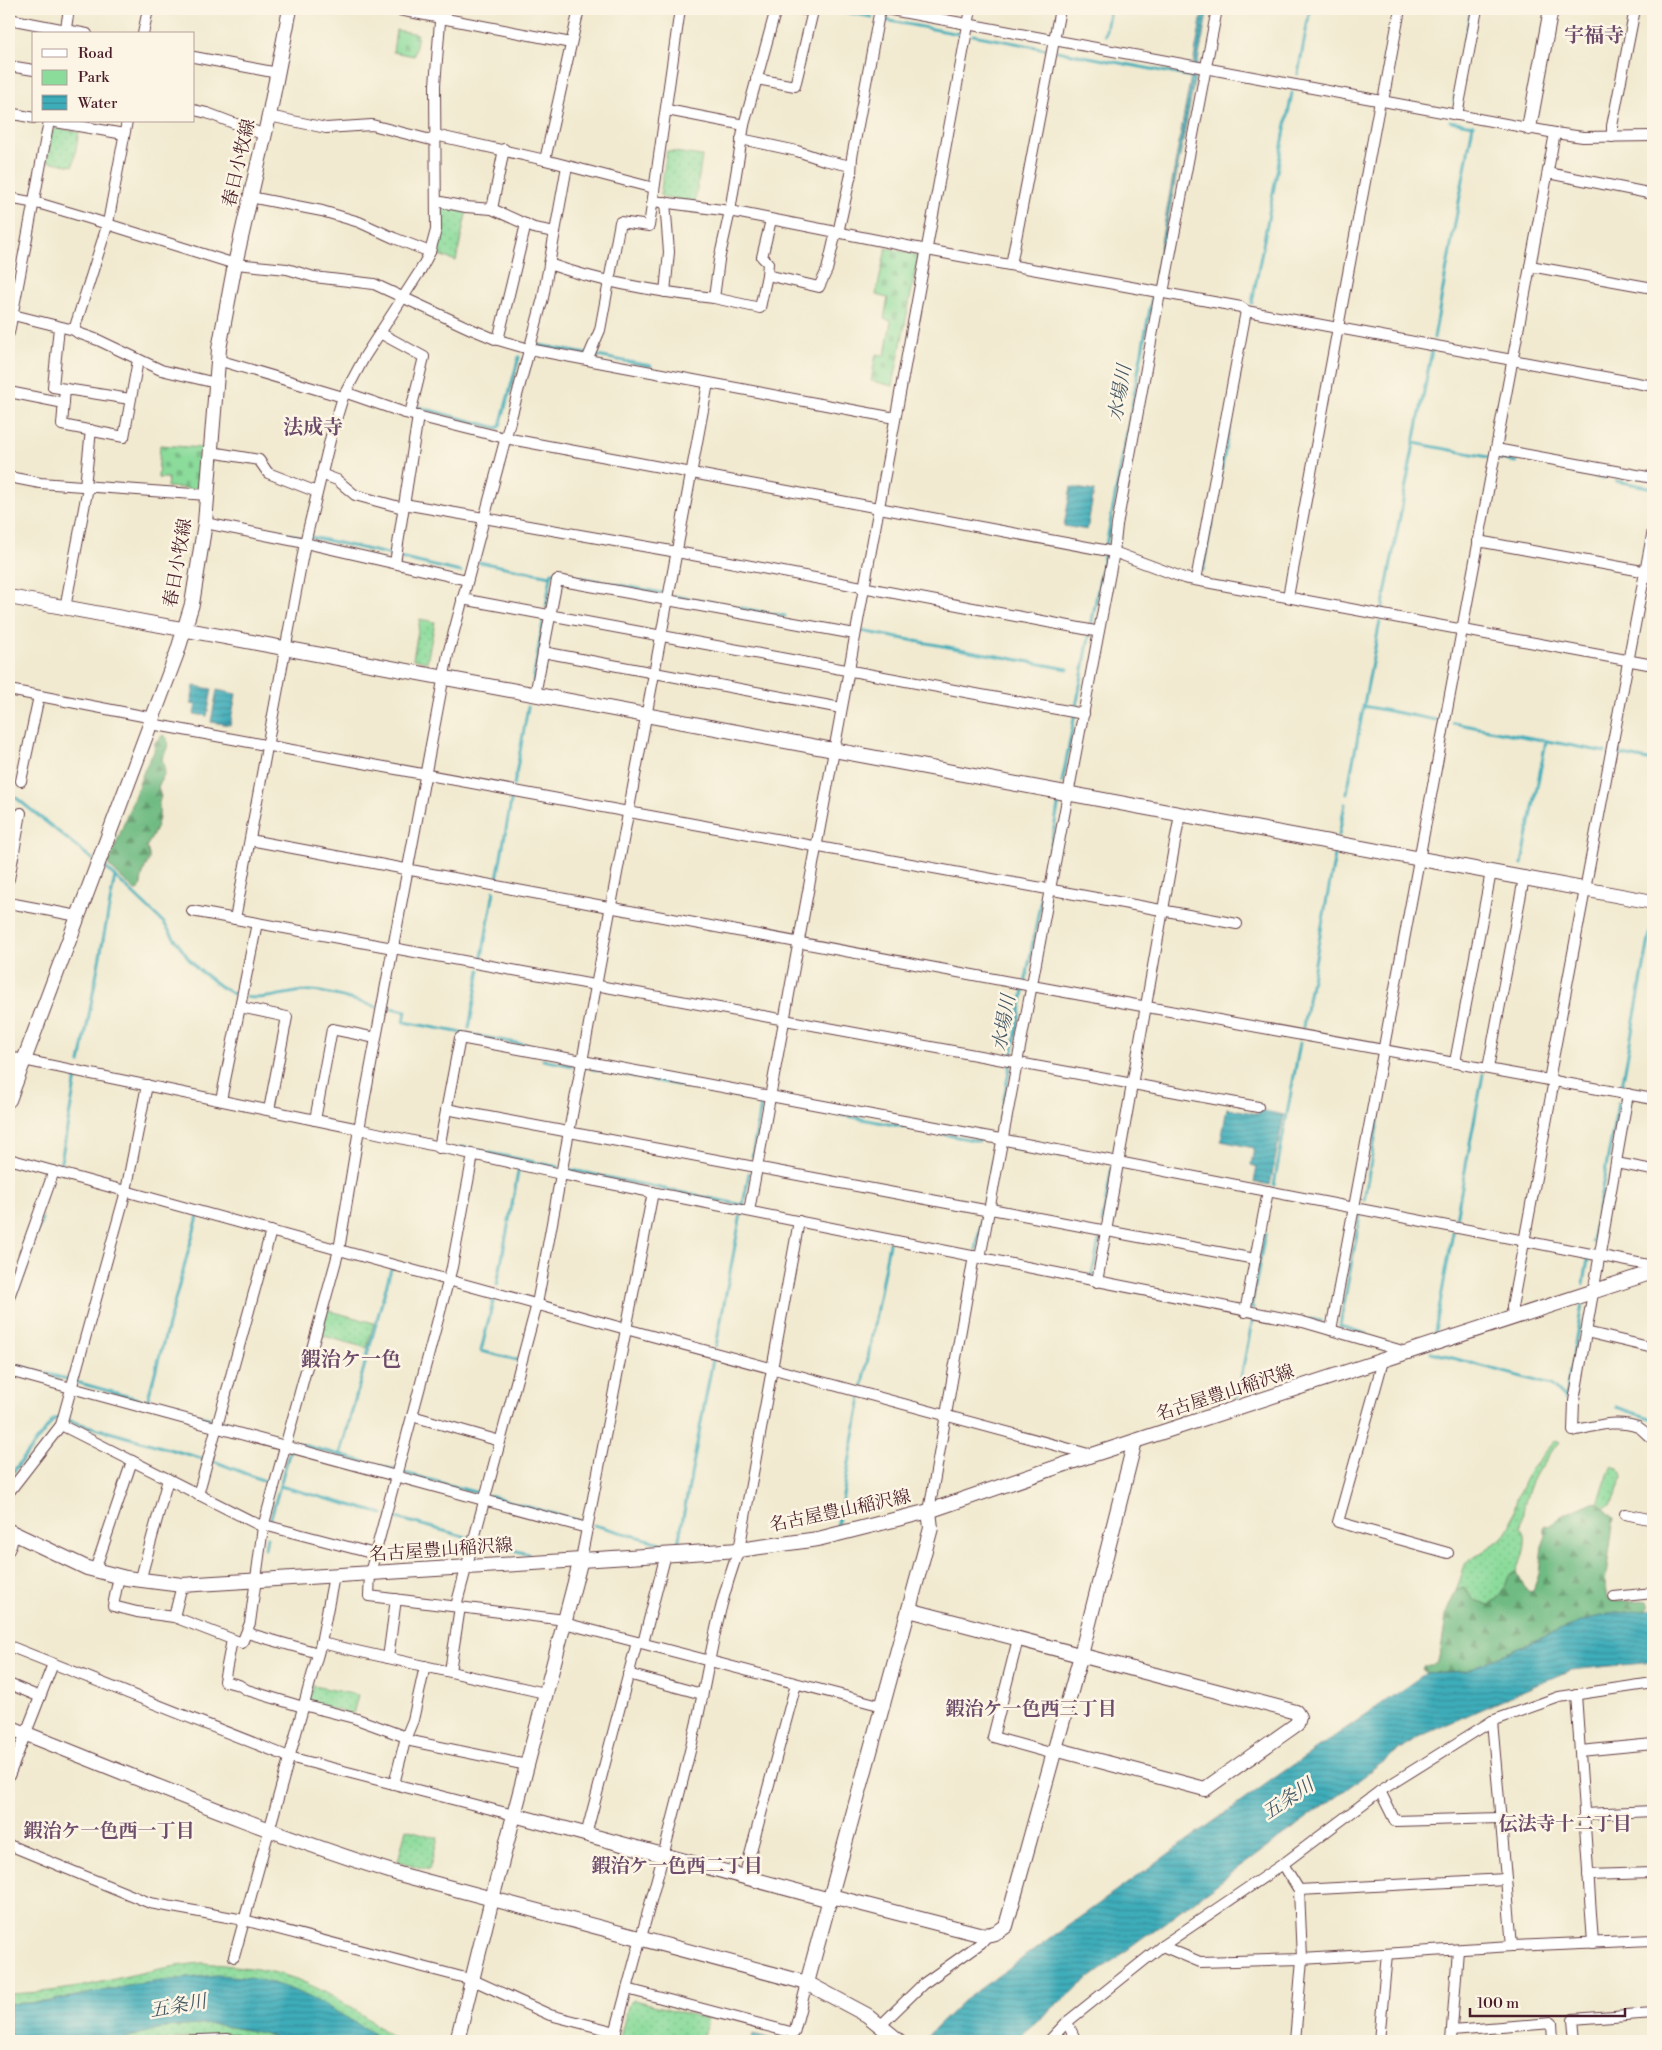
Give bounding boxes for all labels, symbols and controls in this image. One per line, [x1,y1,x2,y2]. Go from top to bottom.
district label: 宇福寺 [1564,24,1624,49]
legend [32,32,195,122]
text: Road [78,44,113,63]
text: Park [78,68,110,87]
text: Water [77,94,118,113]
street label: 春日小牧線 [218,117,260,209]
water label: 水場川 [1103,361,1137,423]
district label: 法成寺 [283,416,343,441]
street label: 春日小牧線 [159,517,197,609]
water label: 水場川 [987,991,1021,1053]
district label: 鍜治ケ一色 [301,1348,401,1373]
street label: 名古屋豊山稲沢線 [1153,1360,1297,1426]
street label: 名古屋豊山稲沢線 [767,1485,913,1537]
street label: 名古屋豊山稲沢線 [368,1534,514,1566]
district label: 鍜治ケ一色西三丁目 [945,1697,1117,1721]
water label: 五条川 [1258,1772,1320,1825]
district label: 伝法寺十二丁目 [1498,1812,1632,1836]
district label: 鍜治ケ一色西一丁目 [23,1819,195,1843]
district label: 鍜治ケ一色西二丁目 [591,1854,763,1878]
scale bar [1470,1985,1624,2017]
water label: 五条川 [148,1989,210,2023]
text: 100 m [1477,1994,1519,2013]

